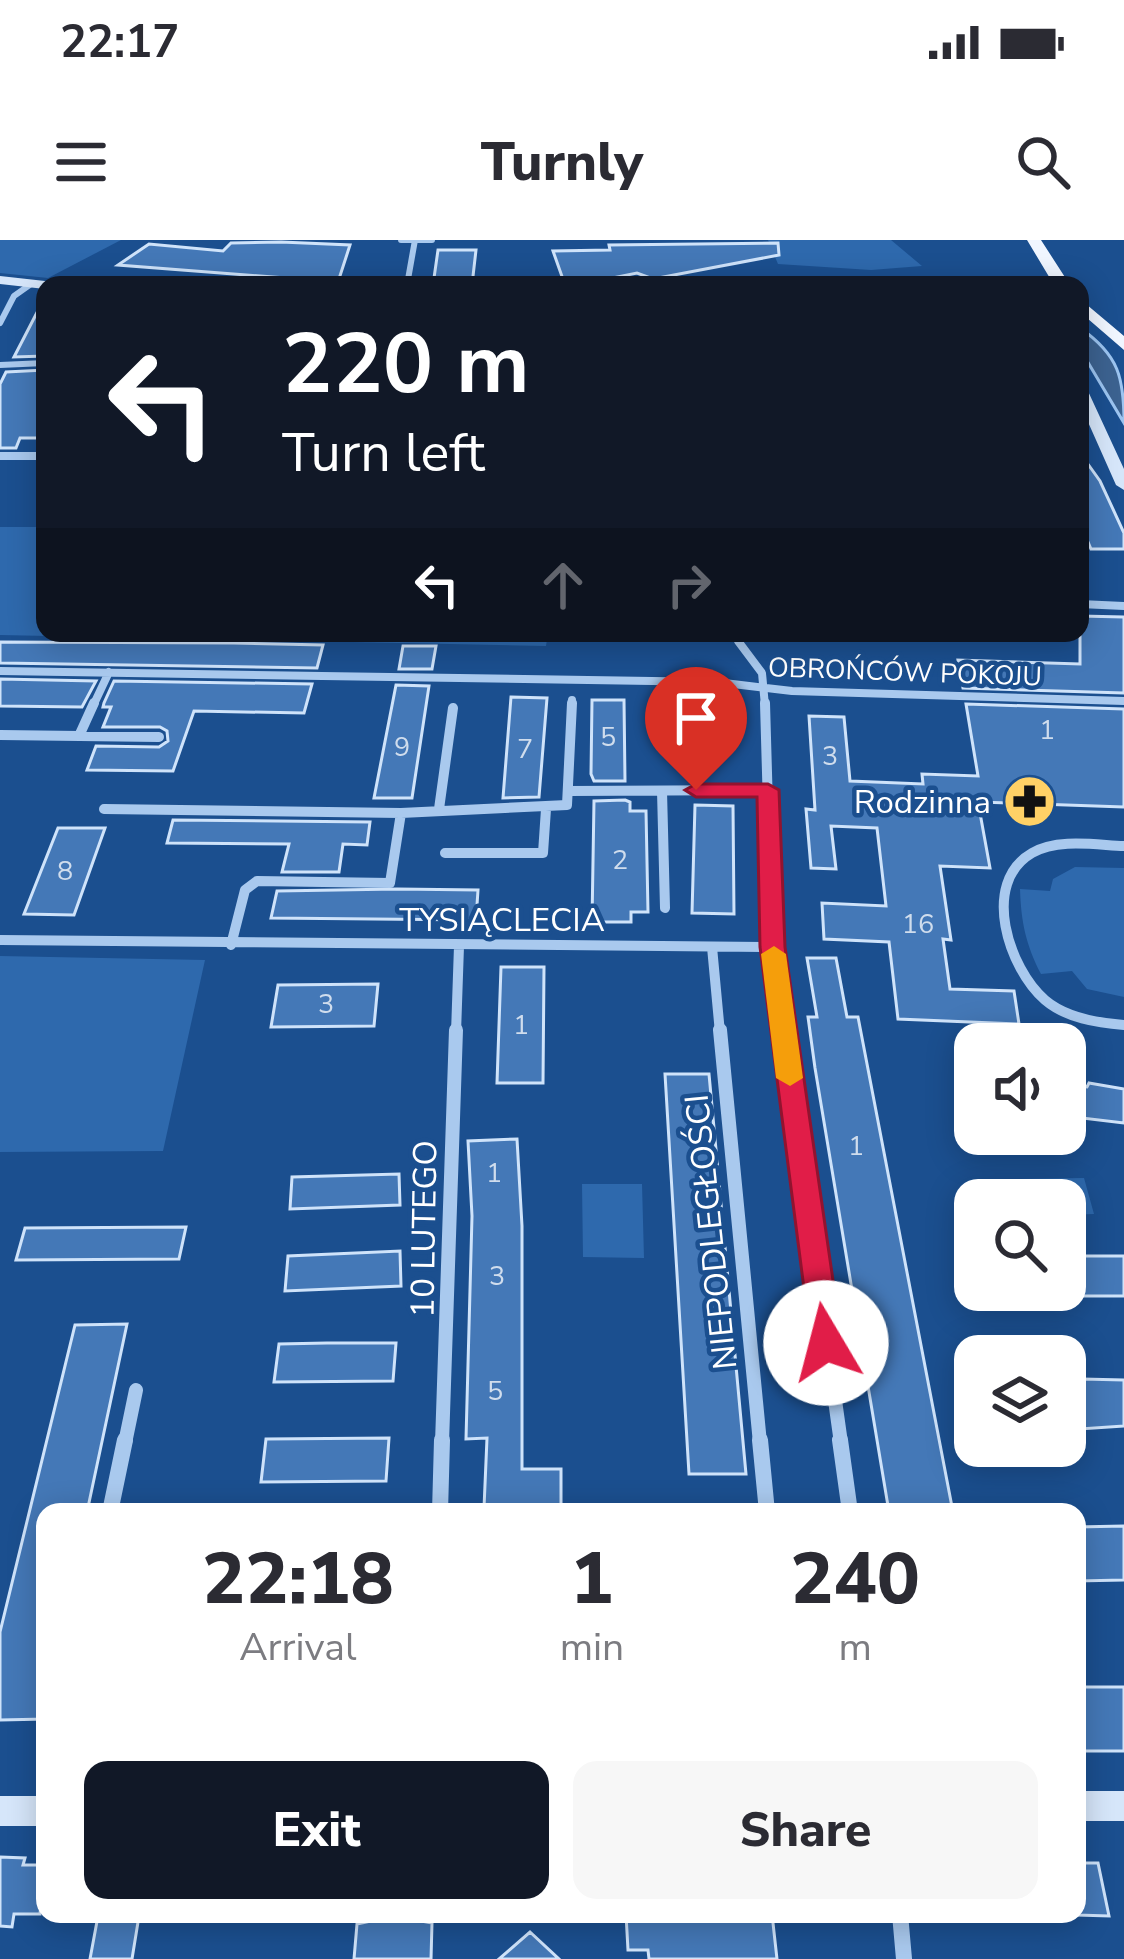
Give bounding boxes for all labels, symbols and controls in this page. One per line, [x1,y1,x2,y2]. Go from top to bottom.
text: 22:17 [60,12,179,73]
text: Turnly [481,125,643,199]
icon: menu [48,129,114,195]
icon: search [1010,129,1076,195]
text: 220 m [282,307,530,422]
icon: left [84,324,240,480]
text: Turn left [282,416,485,490]
icon: left [404,552,470,618]
icon: ahead [530,552,596,618]
icon: right [656,552,722,618]
street label: OBROŃCÓW POKOJU [767,649,1043,696]
pin [645,667,747,790]
icon: arrive [663,685,729,751]
house number: 1 [1039,712,1055,749]
house number: 5 [600,719,616,756]
house number: 9 [394,729,410,766]
house number: 7 [517,731,533,768]
house number: 3 [822,738,838,775]
pharmacy icon: Rodzinna [1002,773,1058,829]
place label: Rodzinna [854,780,991,825]
house number: 2 [612,842,628,879]
house number: 8 [57,853,73,890]
street label: TYSIĄCLECIA [399,898,605,943]
house number: 16 [902,906,934,943]
house number: 3 [318,986,334,1023]
house number: 1 [513,1007,529,1044]
map controls [954,1023,1086,1467]
button: sound [954,1023,1086,1155]
street label: NIEPODLEGŁOŚCI [675,1092,748,1372]
house number: 1 [848,1128,864,1165]
street label: 10 LUTEGO [400,1140,449,1318]
house number: 1 [486,1155,502,1192]
button: search [954,1179,1086,1311]
house number: 3 [489,1258,505,1295]
position arrow [763,1280,889,1406]
button: layers [954,1335,1086,1467]
house number: 5 [487,1373,503,1410]
text: 22:18 [202,1530,394,1628]
text: 1 [570,1530,614,1628]
text: 240 [790,1530,920,1628]
text: Arrival [239,1621,356,1674]
text: min [560,1621,624,1674]
text: m [838,1621,872,1674]
button: Exit [84,1761,549,1899]
button: Share [573,1761,1038,1899]

